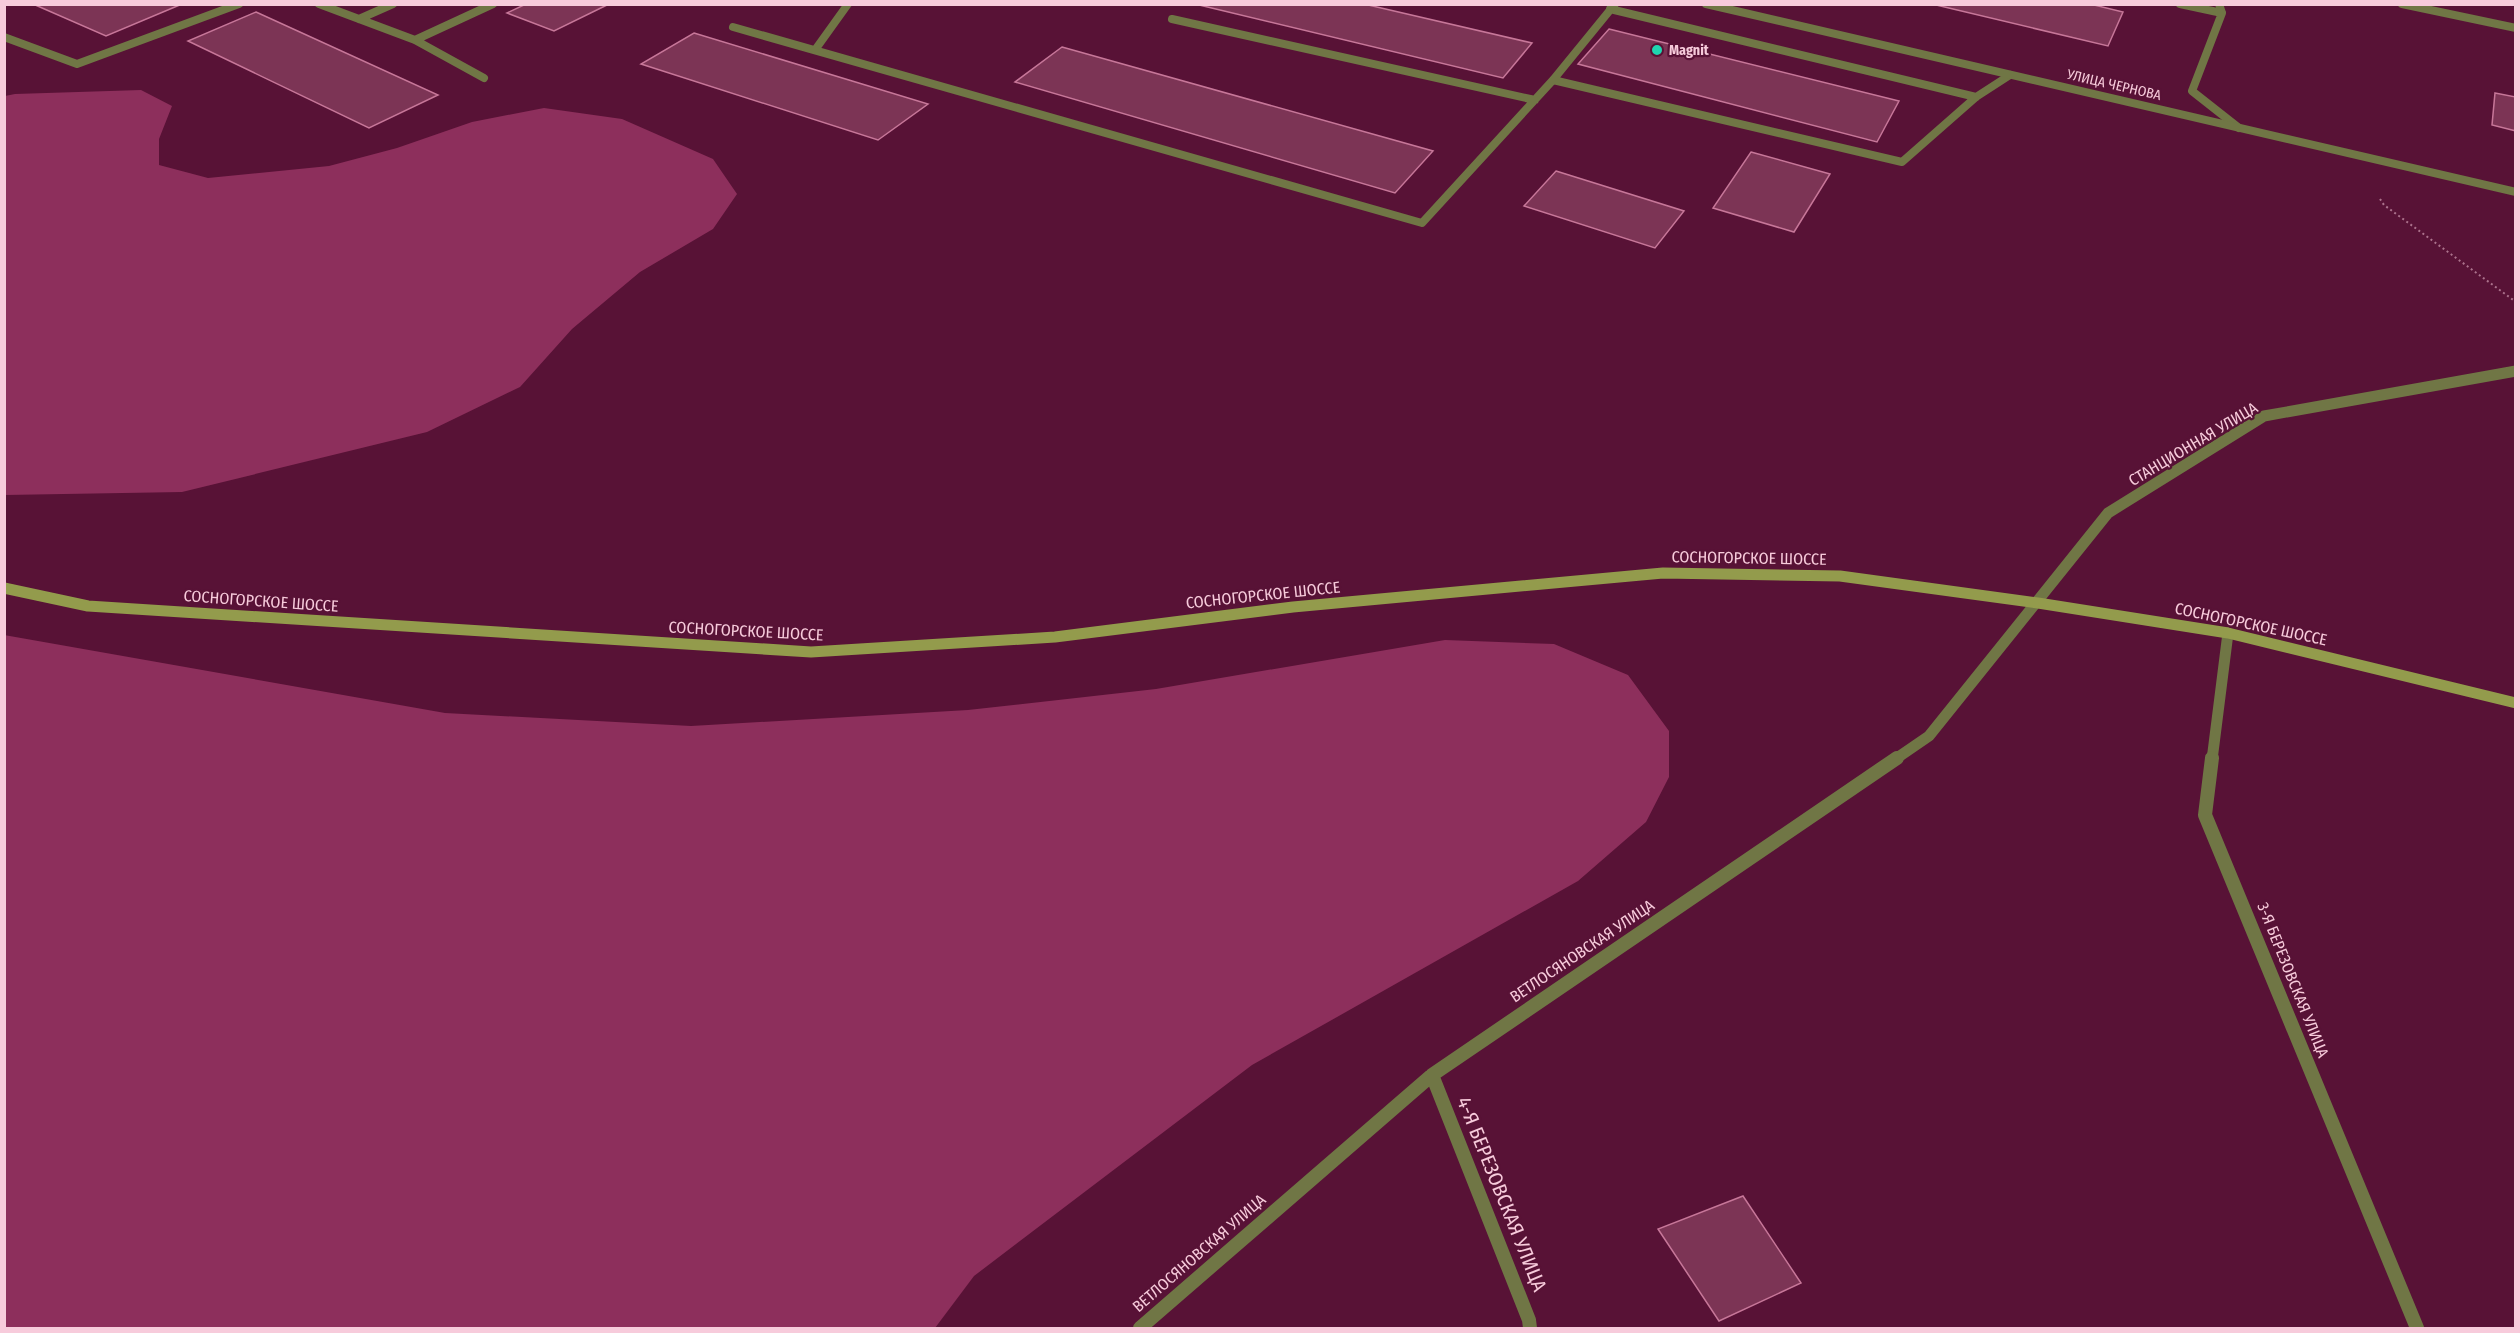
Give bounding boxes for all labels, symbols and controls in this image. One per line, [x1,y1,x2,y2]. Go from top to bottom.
place label: Magnit [1669,42,1710,59]
marker: Magnit [1650,43,1664,57]
street label: УЛИЦА ЧЕРНОВА [2064,66,2163,104]
street label: СТАНЦИОННАЯ УЛИЦА [2125,398,2261,490]
street label: СОСНОГОРСКОЕ ШОССЕ [1671,547,1827,569]
street label: СОСНОГОРСКОЕ ШОССЕ [1185,577,1341,613]
street label: СОСНОГОРСКОЕ ШОССЕ [183,586,339,616]
street label: СОСНОГОРСКОЕ ШОССЕ [2173,599,2329,649]
street label: СОСНОГОРСКОЕ ШОССЕ [668,617,824,645]
street label: ВЕТЛОСЯНОВСКАЯ УЛИЦА [1506,895,1658,1006]
street label: 3-Я БЕРЕЗОВСКАЯ УЛИЦА [2253,900,2333,1061]
street label: 4-Я БЕРЕЗОВСКАЯ УЛИЦА [1452,1093,1552,1295]
street label: ВЕТЛОСЯНОВСКАЯ УЛИЦА [1129,1190,1270,1316]

